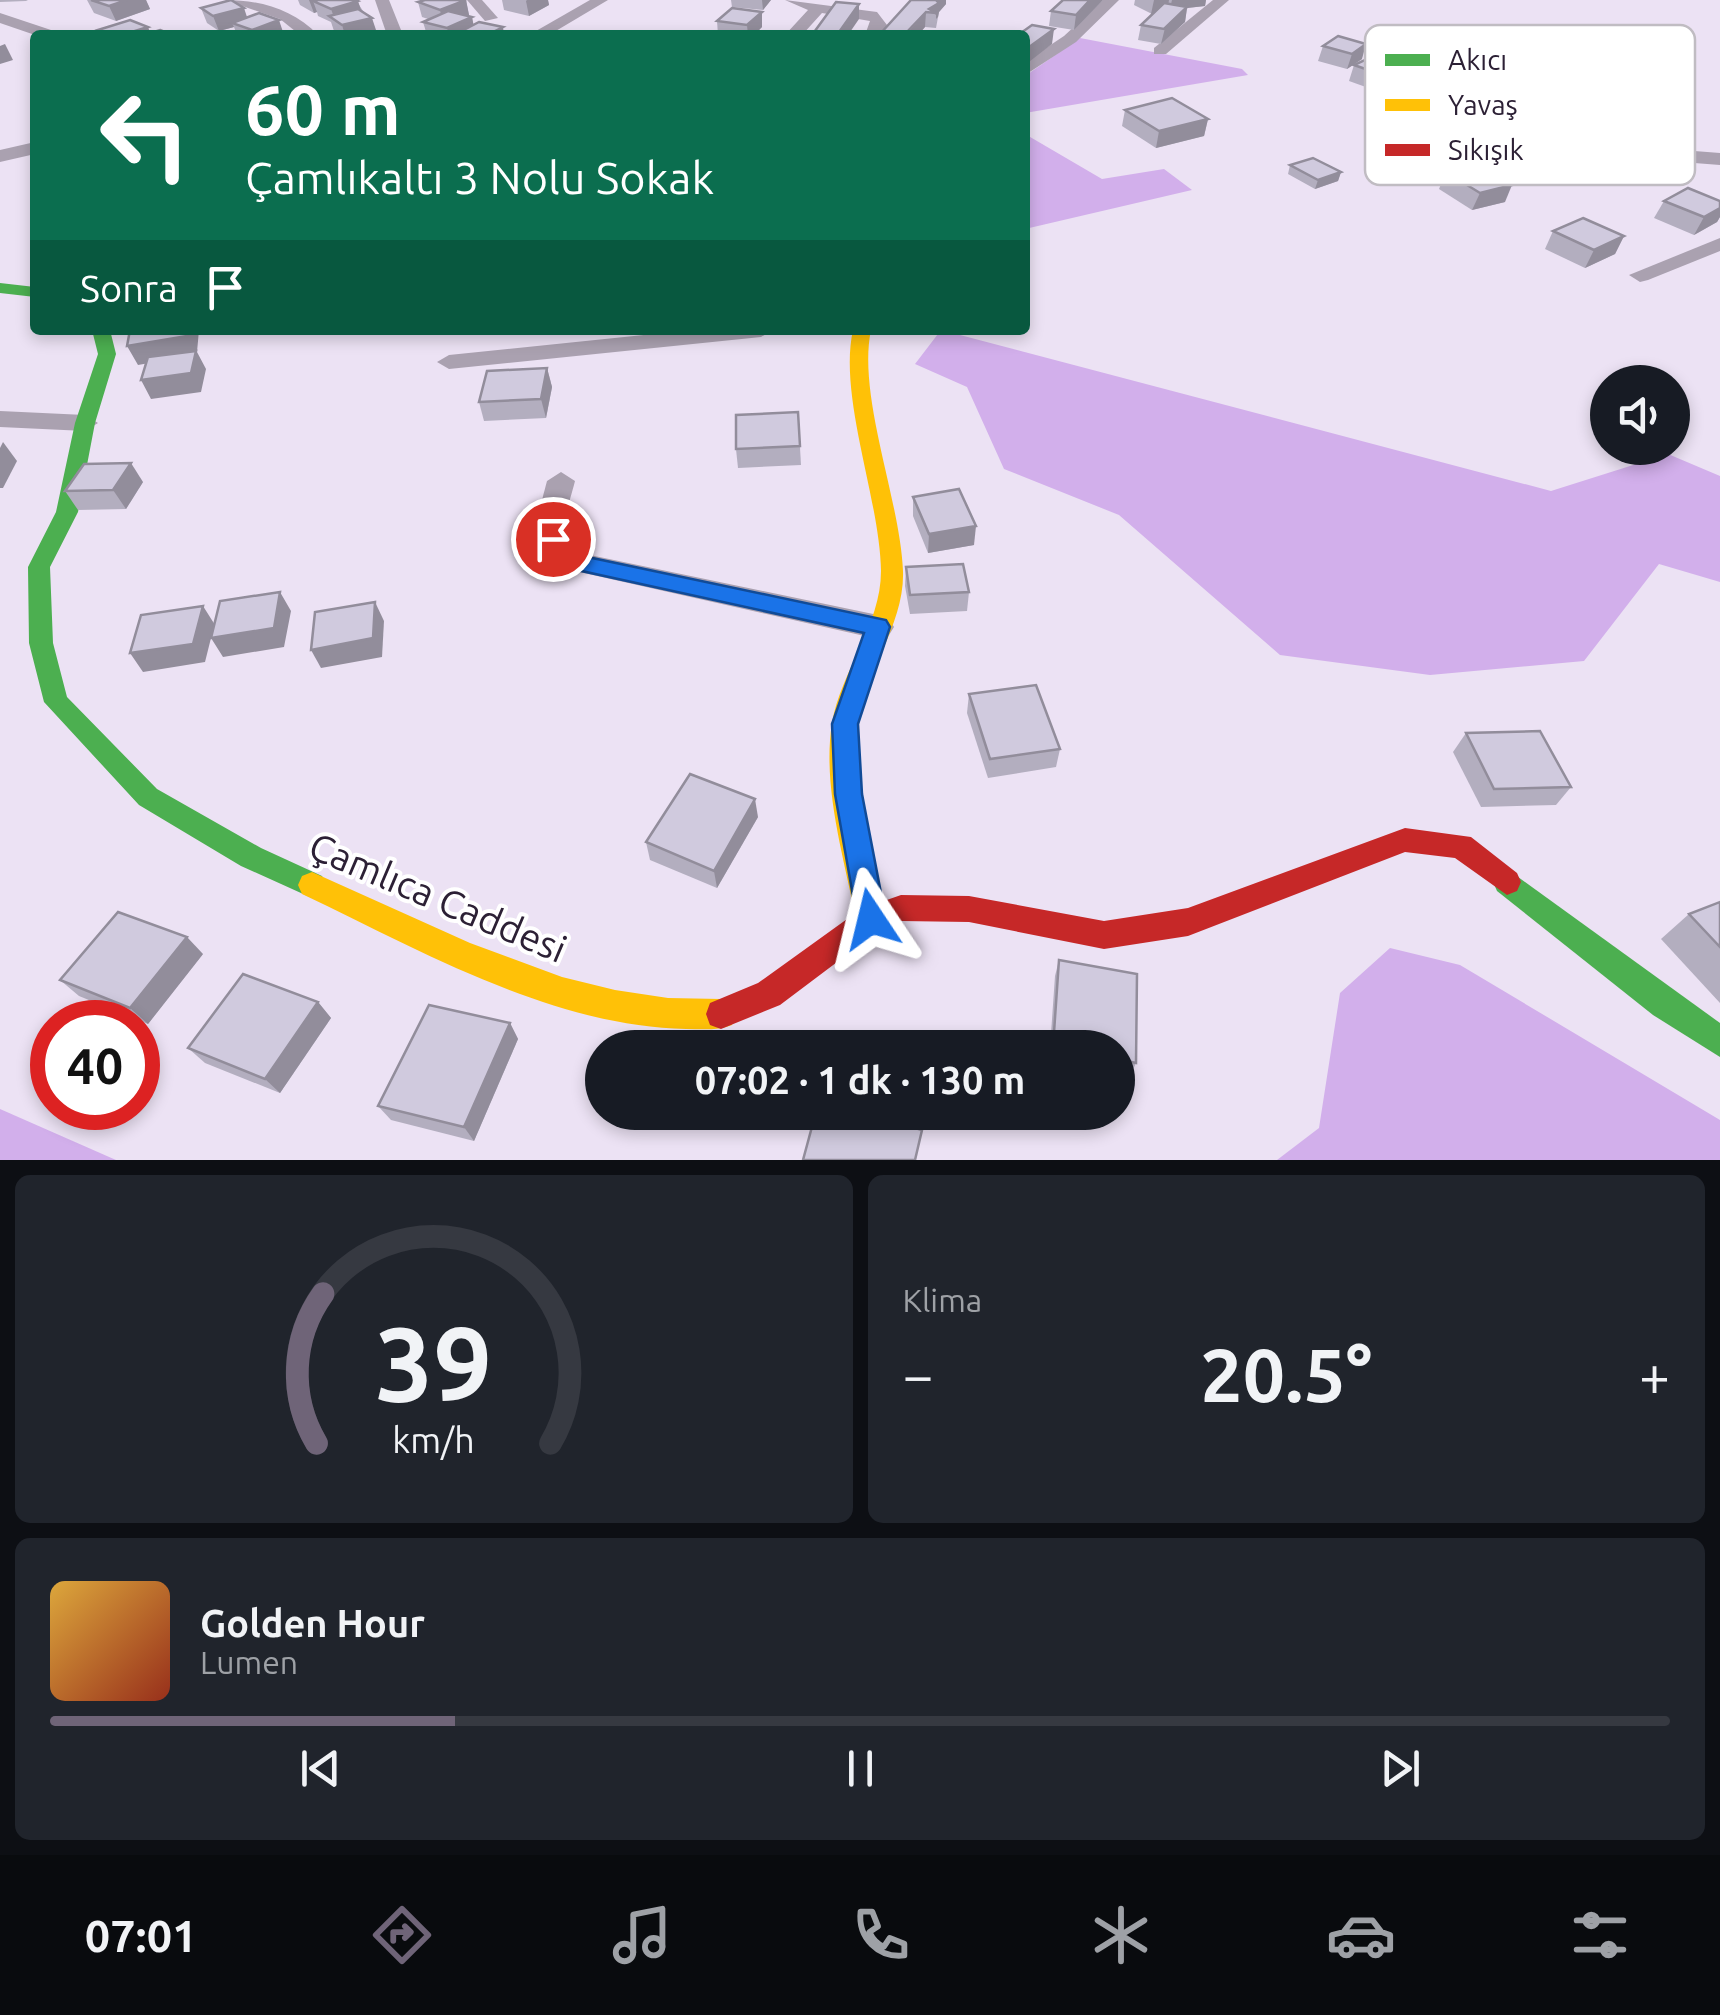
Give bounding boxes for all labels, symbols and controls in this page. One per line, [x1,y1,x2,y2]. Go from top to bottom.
legend [1365,25,1695,185]
text: Akıcı [1448,44,1507,75]
icon: left [80,70,210,200]
text: 60 m [245,70,401,148]
text: Yavaş [1448,89,1518,120]
text: Sıkışık [1448,134,1524,165]
text: Çamlıkaltı 3 Nolu Sokak [245,152,714,203]
icon: arrive [198,260,253,315]
text: Sonra [80,267,178,309]
map controls [1590,365,1690,465]
button: sound [1590,365,1690,465]
pin [511,497,596,582]
icon: arrive [526,512,581,567]
street label: Çamlıca Caddesi [303,824,573,970]
position arrow [819,867,923,971]
speed limit sign: 40 [30,1000,160,1130]
text: 07:02 · 1 dk · 130 m [695,1059,1025,1101]
text: Klima [903,1282,982,1318]
text: 39 [375,1304,492,1421]
text: 20.5° [1200,1332,1372,1416]
text: − [903,1344,934,1405]
text: + [1639,1344,1670,1405]
text: km/h [392,1420,475,1460]
text: Golden Hour [200,1602,425,1644]
text: Lumen [200,1644,298,1680]
icon: previous [293,1741,348,1796]
icon: pause [833,1741,888,1796]
icon: next [1373,1741,1428,1796]
icon: directions [367,1900,437,1970]
icon: music [607,1900,677,1970]
icon: phone [846,1900,916,1970]
icon: climate [1086,1900,1156,1970]
icon: car [1326,1900,1396,1970]
icon: filters [1565,1900,1635,1970]
text: 07:01 [85,1910,197,1961]

